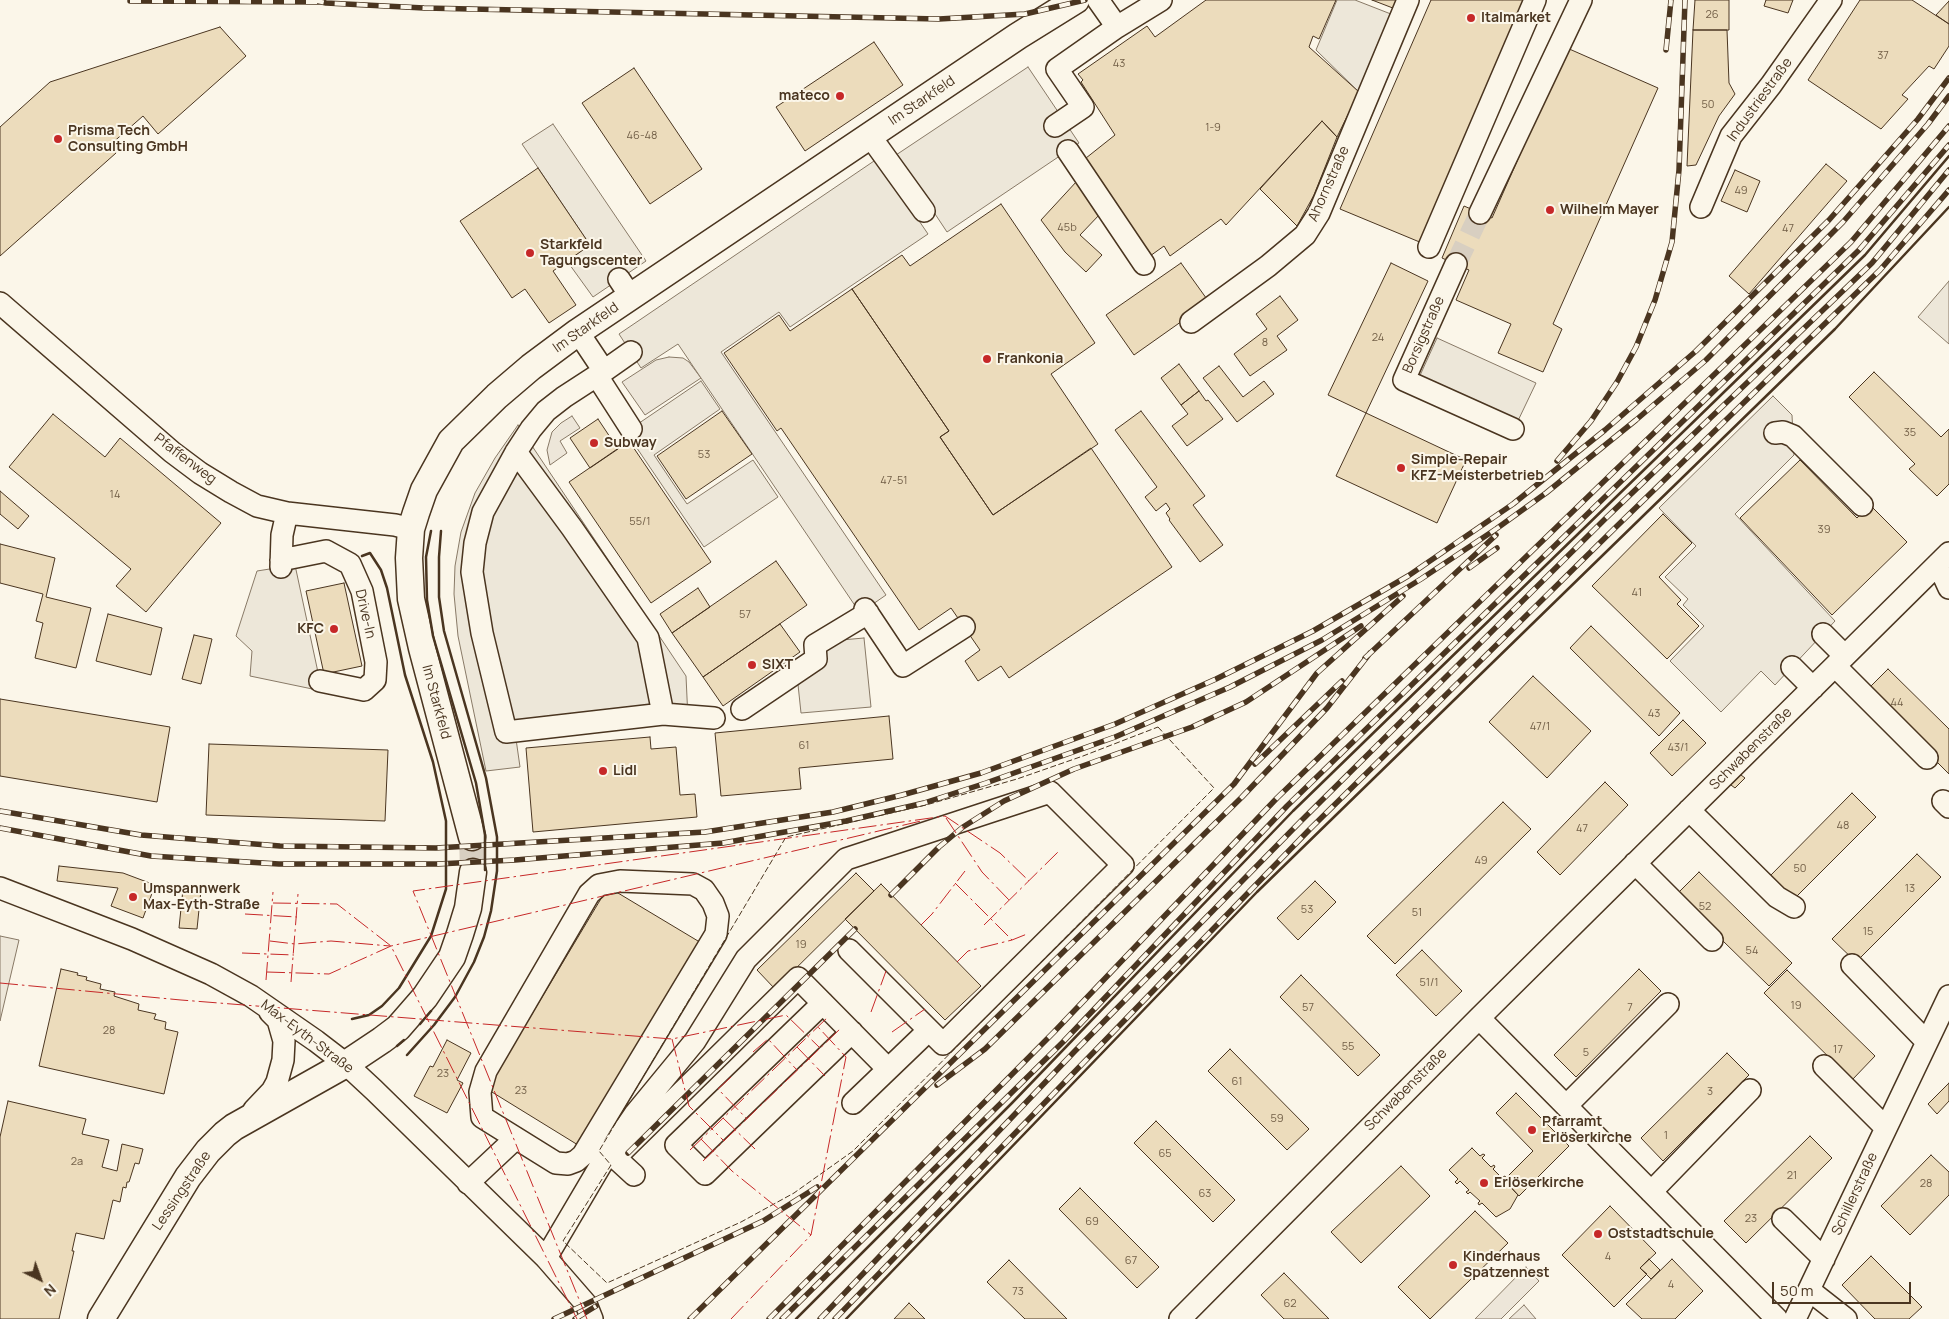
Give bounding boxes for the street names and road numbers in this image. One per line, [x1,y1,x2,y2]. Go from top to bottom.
street label: Industriestraße [1724,55,1796,145]
street label: Im Starkfeld [886,73,958,129]
street label: Ahornstraße [1305,144,1353,224]
street label: Borsigstraße [1400,294,1448,376]
street label: Im Starkfeld [550,299,622,357]
street label: Pfaffenweg [150,430,220,488]
street label: Drive-In [351,588,379,640]
street label: Im Starkfeld [418,663,454,741]
street label: Schwabenstraße [1706,704,1796,794]
street label: Max-Eyth-Straße [257,997,357,1077]
street label: Schwabenstraße [1361,1045,1451,1135]
street label: Lessingstraße [149,1148,215,1234]
street label: Schillerstraße [1828,1150,1882,1238]

